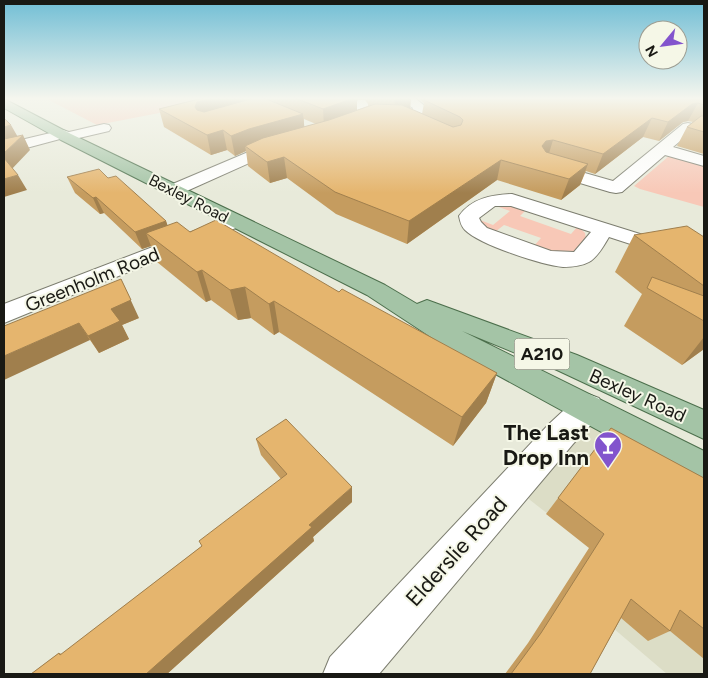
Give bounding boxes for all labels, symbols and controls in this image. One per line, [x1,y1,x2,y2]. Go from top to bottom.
north arrow [638,20,688,70]
text: N [642,42,662,60]
street label: Bexley Road [146,170,232,227]
street label: Greenholm Road [22,242,163,317]
road number: A210 [514,338,570,369]
street label: Bexley Road [586,364,690,427]
place label: The Last Drop Inn [503,419,589,471]
bar icon: The Last Drop Inn [593,430,623,469]
street label: Elderslie Road [400,491,513,612]

